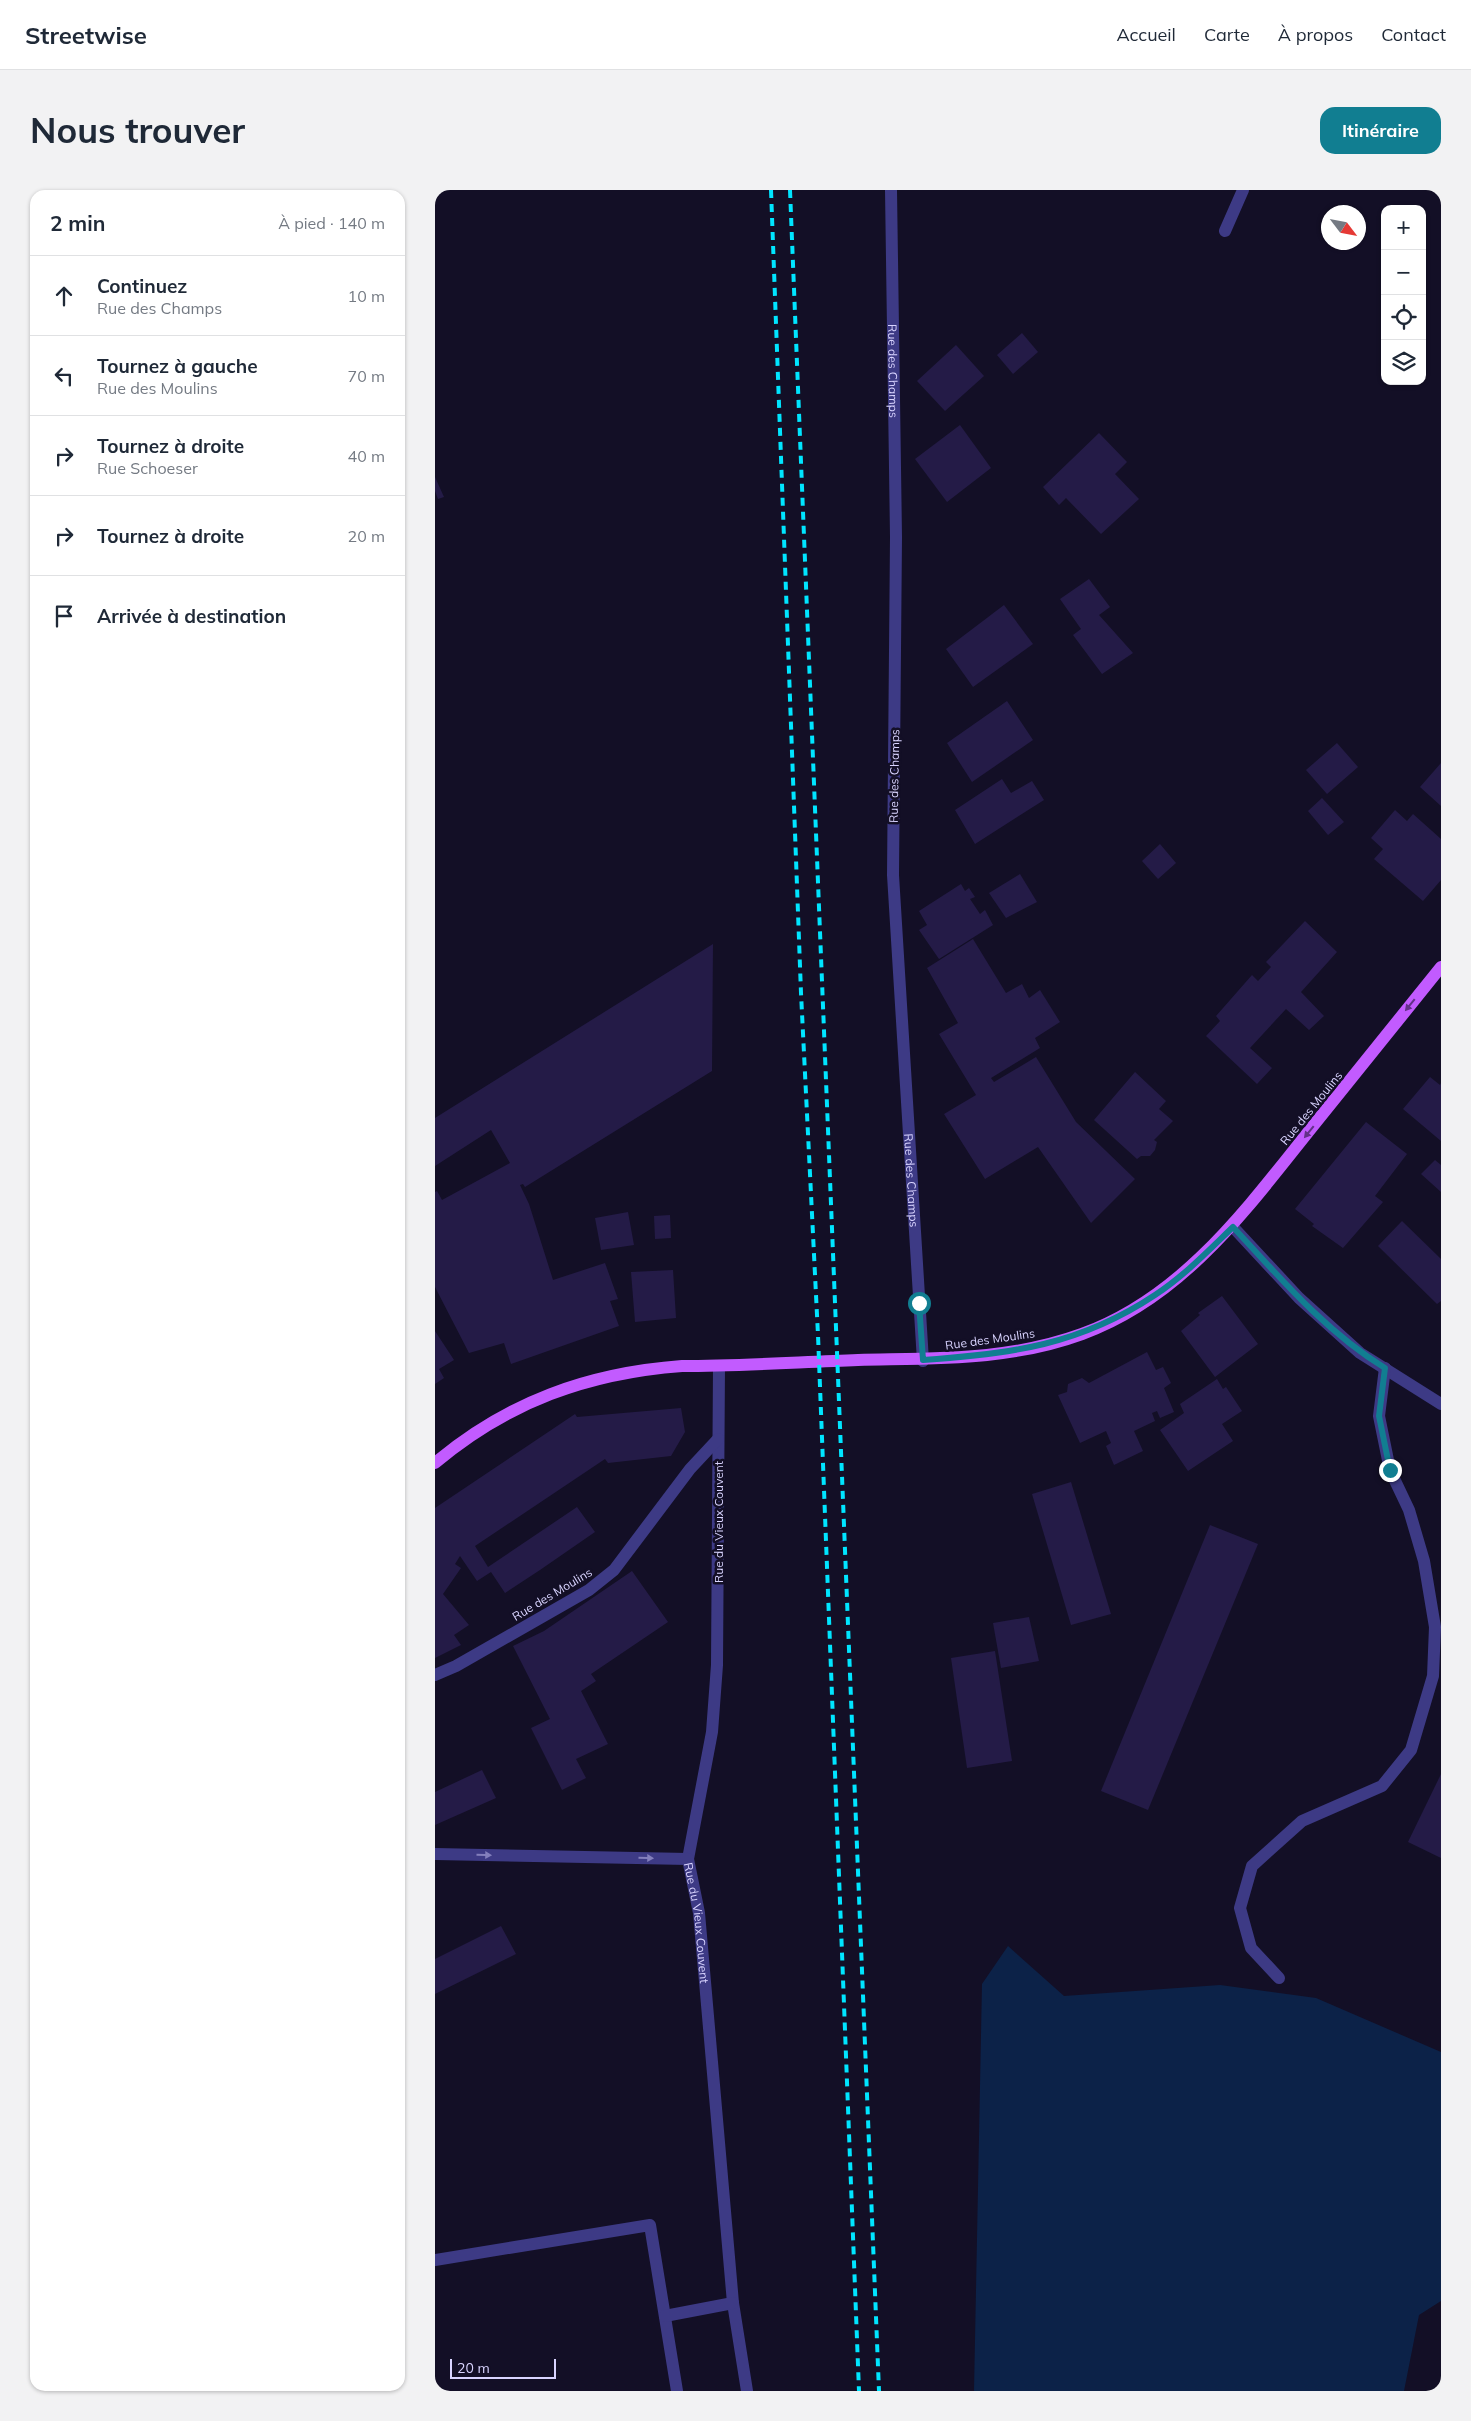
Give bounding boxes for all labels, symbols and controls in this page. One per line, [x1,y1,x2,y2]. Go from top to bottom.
text: Streetwise [25,20,147,50]
text: Accueil [1116,23,1176,46]
text: Carte [1204,23,1250,46]
text: À propos [1278,23,1353,46]
text: Contact [1381,23,1446,46]
button: Itinéraire [1320,107,1441,154]
text: Nous trouver [30,108,245,152]
north arrow [1321,205,1366,250]
map controls [1381,205,1426,385]
button: + [1381,205,1426,250]
text: 2 min [50,210,105,236]
text: À pied · 140 m [278,213,385,233]
button: − [1381,250,1426,295]
text: Continuez [97,274,187,298]
icon: ahead [50,282,78,310]
text: 10 m [348,286,385,306]
button: locate [1381,295,1426,340]
text: Rue des Champs [97,298,222,318]
street label: Rue des Champs [885,324,902,418]
button: layers [1381,340,1426,385]
text: Tournez à gauche [97,354,258,378]
icon: left [50,362,78,390]
text: 70 m [348,366,385,386]
text: Rue des Moulins [97,378,218,398]
text: Tournez à droite [97,434,244,458]
icon: right [50,442,78,470]
text: 40 m [348,446,385,466]
text: Rue Schoeser [97,458,198,478]
icon: right [50,522,78,550]
text: Tournez à droite [97,524,244,548]
text: 20 m [348,526,385,546]
icon: arrive [50,602,78,630]
text: Arrivée à destination [97,604,286,628]
street label: Rue des Champs [886,729,902,823]
one-way arrow [1405,999,1416,1012]
street label: Rue des Moulins [1277,1068,1345,1148]
one-way arrow [1303,1125,1314,1138]
street label: Rue des Champs [901,1133,922,1228]
route start [908,1292,931,1315]
street label: Rue des Moulins [944,1325,1036,1353]
route end [1379,1459,1402,1482]
street label: Rue du Vieux Couvent [711,1461,726,1583]
street label: Rue des Moulins [509,1564,595,1624]
one-way arrow [476,1851,492,1859]
one-way arrow [638,1854,654,1862]
street label: Rue du Vieux Couvent [681,1861,713,1984]
scale bar [450,2356,556,2379]
text: 20 m [457,2359,490,2377]

